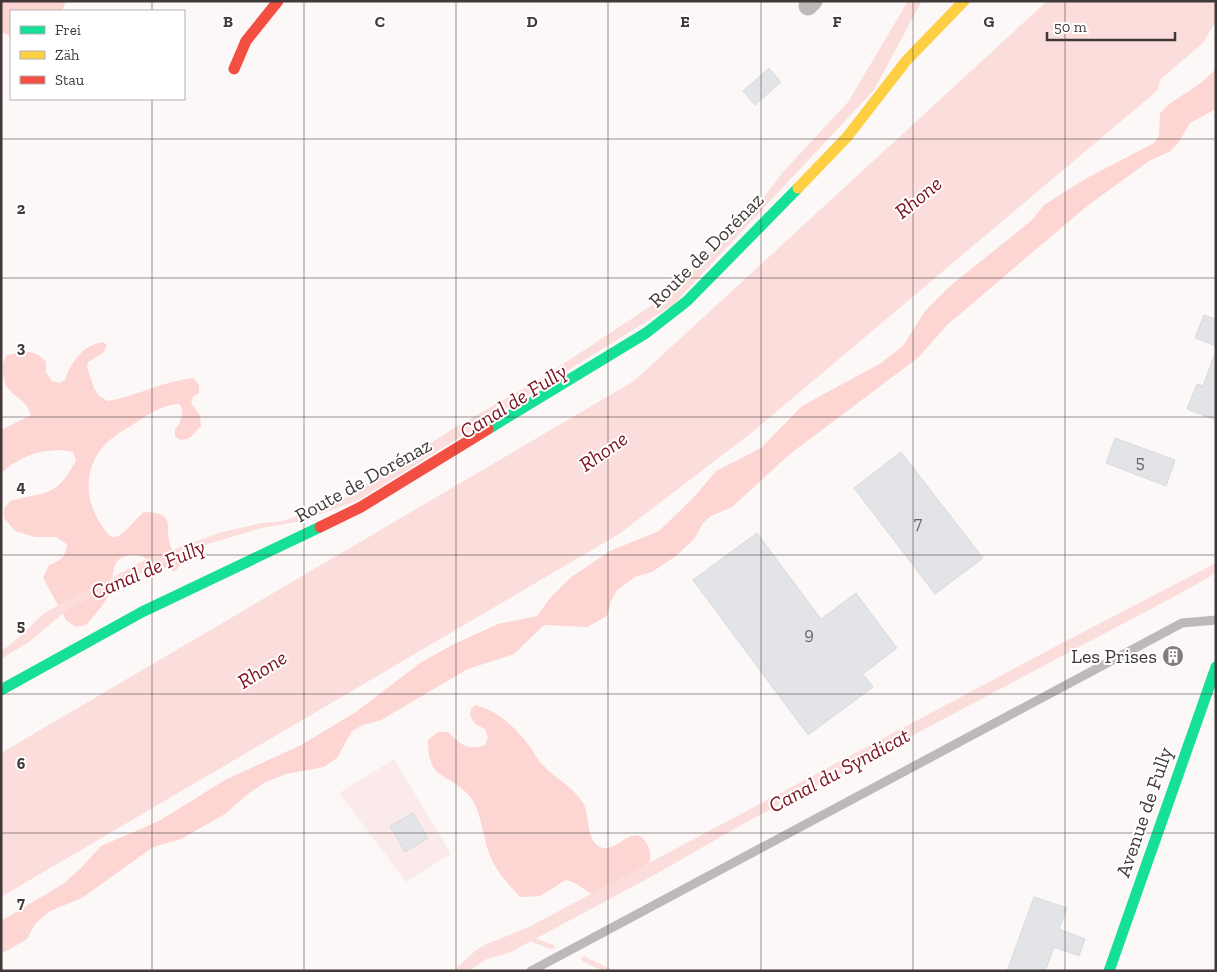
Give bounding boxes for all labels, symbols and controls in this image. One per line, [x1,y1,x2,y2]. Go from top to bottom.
legend [10,10,185,100]
scale bar [1047,10,1174,42]
text: B [223,12,233,31]
text: C [375,12,385,31]
text: D [526,12,538,31]
text: E [680,12,690,31]
text: F [832,12,842,31]
text: G [984,12,995,31]
text: 50 m [1054,18,1087,36]
text: Frei [55,21,81,39]
text: Zäh [55,46,80,64]
text: Stau [55,71,85,89]
water label: Rhone [889,170,947,224]
street label: Route de Dorénaz [644,188,768,312]
text: 2 [17,199,26,218]
text: 3 [17,338,26,357]
water label: Canal de Fully [455,358,571,444]
water label: Rhone [574,425,632,477]
street label: Route de Dorénaz [291,433,435,527]
house number: 5 [1135,451,1145,473]
text: 4 [16,477,26,496]
house number: 7 [914,512,923,534]
water label: Canal de Fully [87,534,209,604]
text: 5 [17,616,25,635]
house number: 9 [804,623,814,645]
water label: Rhone [233,644,291,694]
place label: Les Prises [1071,644,1157,668]
building icon: Les Prises [1161,644,1185,668]
water label: Canal du Syndicat [764,722,914,818]
street label: Avenue de Fully [1111,743,1178,880]
text: 6 [17,754,26,773]
text: 7 [17,893,25,912]

